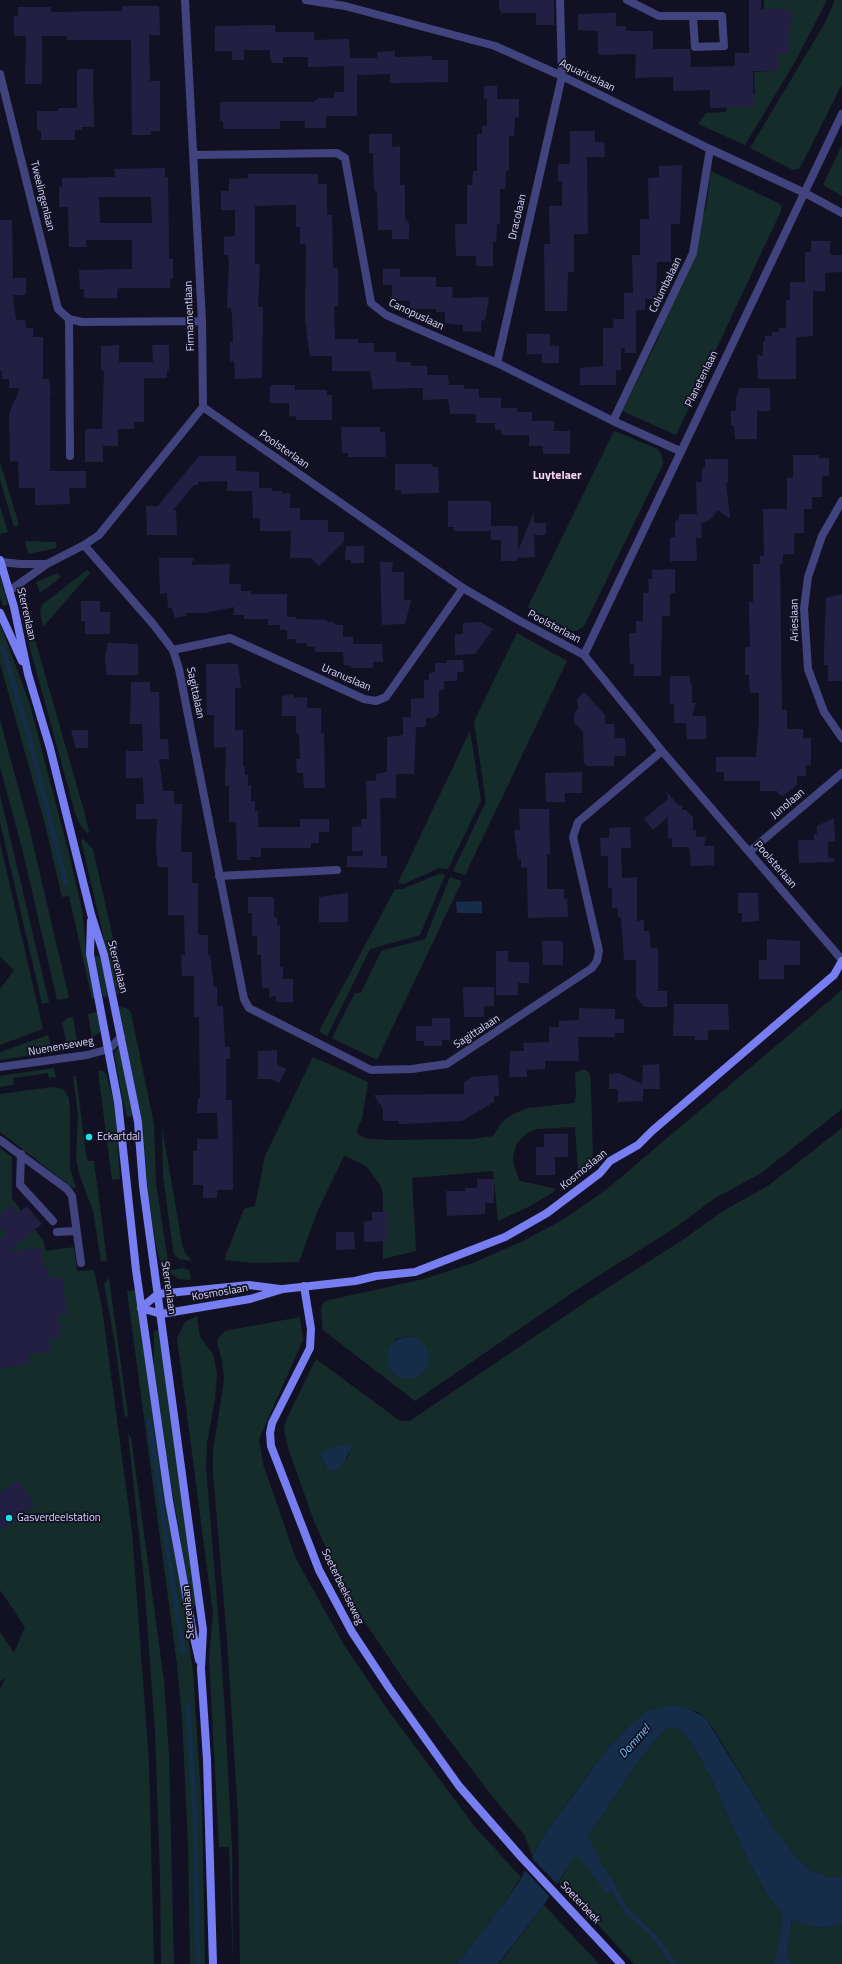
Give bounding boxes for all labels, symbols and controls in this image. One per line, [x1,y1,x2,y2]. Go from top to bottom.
street label: Aquariuslaan [557,57,617,95]
street label: Tweelingenlaan [27,160,57,232]
street label: Dracolaan [506,193,530,241]
street label: Columbalaan [647,255,685,315]
street label: Firmamentlaan [182,280,198,352]
street label: Canopuslaan [386,296,446,334]
street label: Planetenlaan [683,349,721,409]
street label: Poolsterlaan [256,428,312,472]
district label: Luytelaer [533,469,581,483]
street label: Sterrenlaan [14,586,38,642]
street label: Arieslaan [788,598,802,642]
street label: Poolsterlaan [525,607,583,647]
street label: Uranuslaan [319,662,373,694]
street label: Sagittalaan [183,666,207,720]
street label: Junolaan [768,786,808,822]
street label: Poolsterlaan [751,839,799,891]
street label: Sterrenlaan [104,939,130,995]
street label: Sagittalaan [451,1012,503,1052]
street label: Nuenenseweg [27,1035,95,1059]
place label: Eckartdal [97,1130,140,1144]
marker: Eckartdal [84,1132,94,1142]
street label: Kosmoslaan [558,1147,610,1193]
street label: Sterrenlaan [158,1260,178,1316]
street label: Kosmoslaan [191,1282,249,1304]
place label: Gasverdeelstation [17,1511,101,1525]
marker: Gasverdeelstation [4,1513,14,1523]
street label: Soeterbeekseweg [318,1547,366,1627]
street label: Sterrenlaan [180,1585,198,1639]
water label: Dommel [616,1722,654,1762]
street label: Soeterbeek [557,1879,603,1927]

